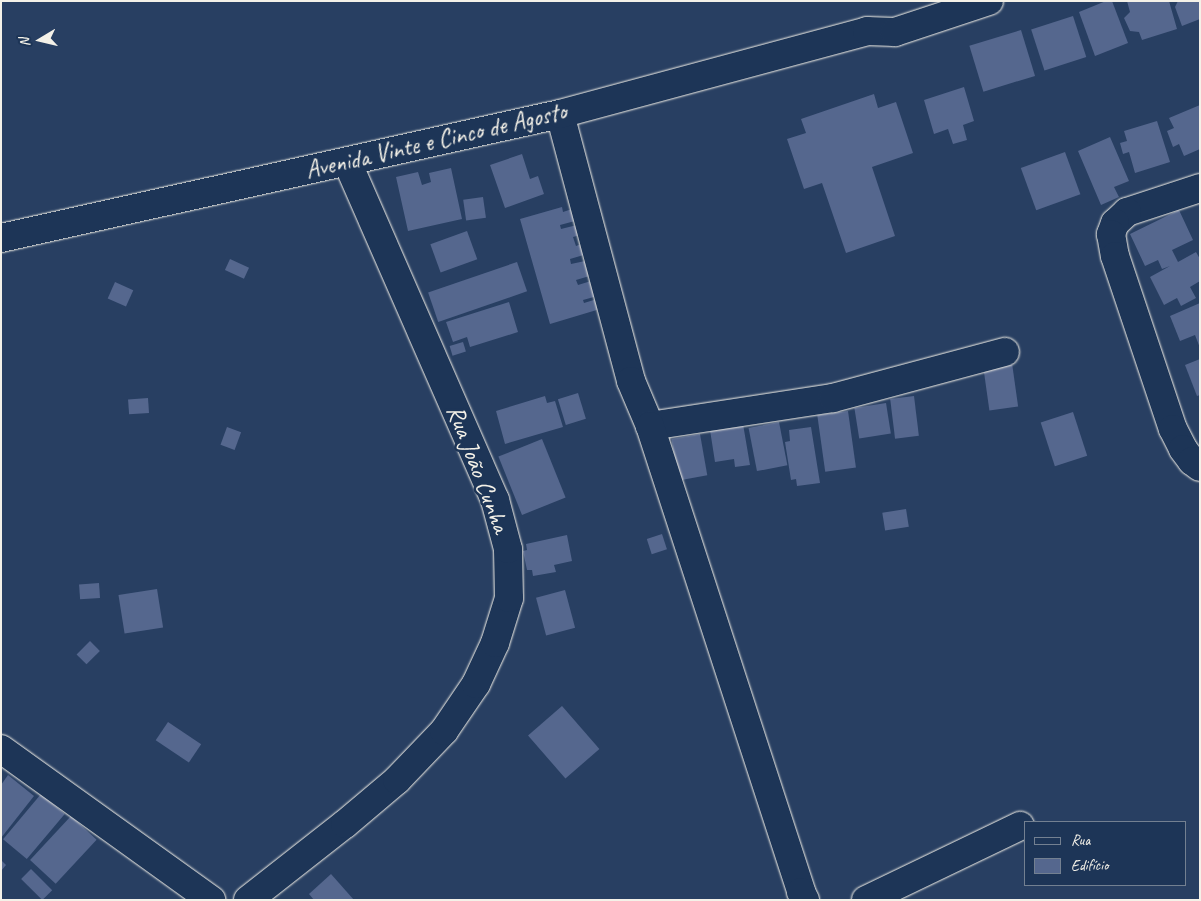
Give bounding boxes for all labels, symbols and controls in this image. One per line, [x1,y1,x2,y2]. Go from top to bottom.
north arrow [15,15,65,65]
text: N [16,37,34,48]
street label: Avenida Vinte e Cinco de Agosto [303,96,569,186]
street label: Rua João Cunha [440,401,516,537]
legend [1024,821,1186,886]
text: Rua [1071,831,1090,850]
text: Edifício [1071,856,1108,875]

